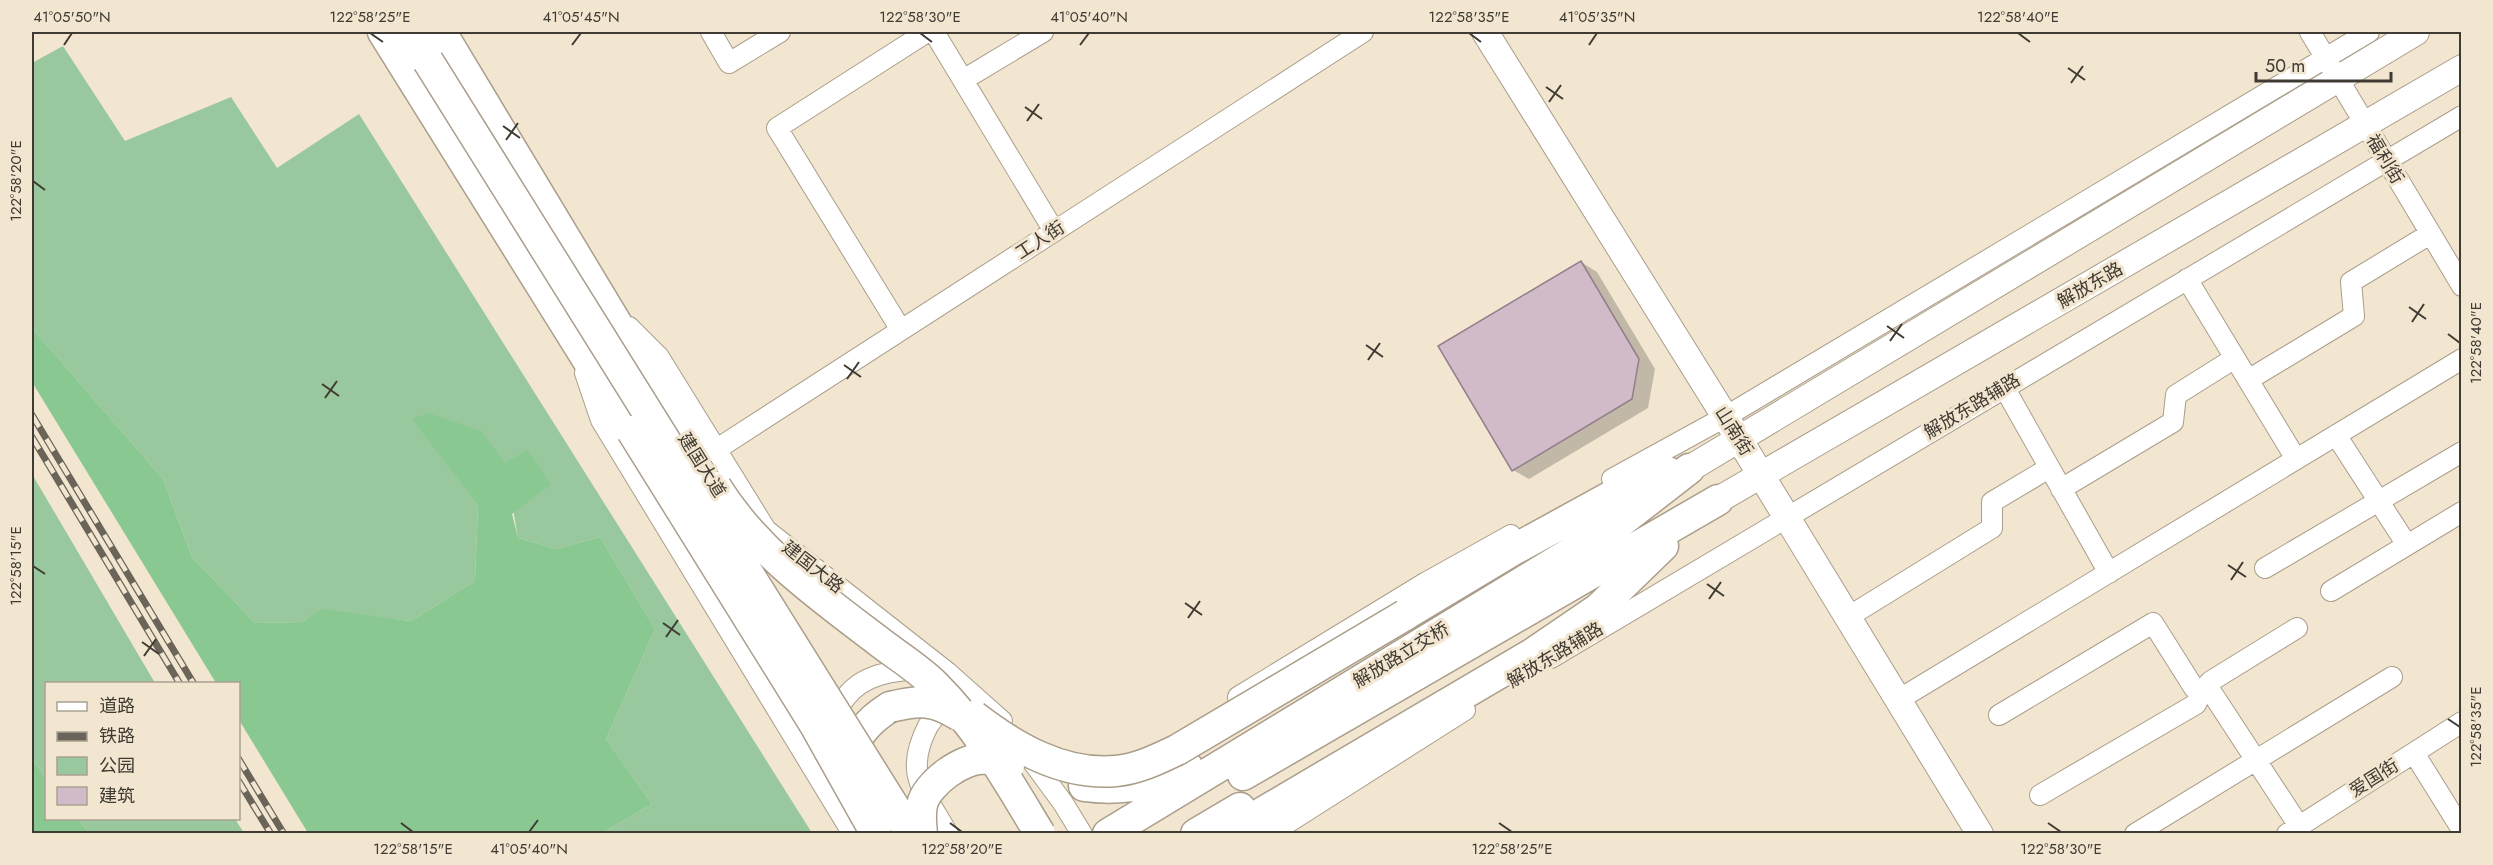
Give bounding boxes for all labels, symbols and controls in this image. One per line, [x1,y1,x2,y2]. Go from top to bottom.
text: 41°05'50"N [33,6,111,28]
text: 122°58'25"E [329,6,411,28]
text: 41°05'45"N [542,6,620,28]
text: 122°58'30"E [879,6,961,28]
text: 41°05'40"N [1050,6,1128,28]
text: 122°58'35"E [1429,6,1509,28]
text: 41°05'35"N [1559,6,1635,28]
text: 122°58'40"E [1977,6,2059,28]
scale bar [2256,45,2391,83]
text: 50 m [2265,53,2305,79]
street label: 福利街 [2360,129,2410,189]
text: 122°58'20"E [5,140,27,222]
street label: 工人街 [1010,214,1070,266]
street label: 解放东路 [2052,256,2128,314]
text: 122°58'40"E [2465,302,2487,384]
street label: 解放东路辅路 [1919,367,2025,445]
street label: 山南街 [1709,401,1759,461]
street label: 建国大道 [672,428,732,502]
text: 122°58'15"E [5,526,27,606]
street label: 建国大路 [777,535,849,599]
street label: 解放路立交桥 [1348,616,1454,694]
street label: 解放东路辅路 [1502,616,1608,694]
legend [45,682,240,820]
text: 122°58'35"E [2465,687,2487,767]
text: 道路 [99,693,135,719]
text: 铁路 [99,723,135,749]
text: 公园 [99,753,135,779]
street label: 爱国街 [2344,753,2404,803]
text: 建筑 [99,783,135,809]
text: 122°58'15"E [373,838,453,860]
text: 41°05'40"N [490,838,568,860]
text: 122°58'20"E [921,838,1003,860]
text: 122°58'25"E [1471,838,1553,860]
text: 122°58'30"E [2020,838,2102,860]

